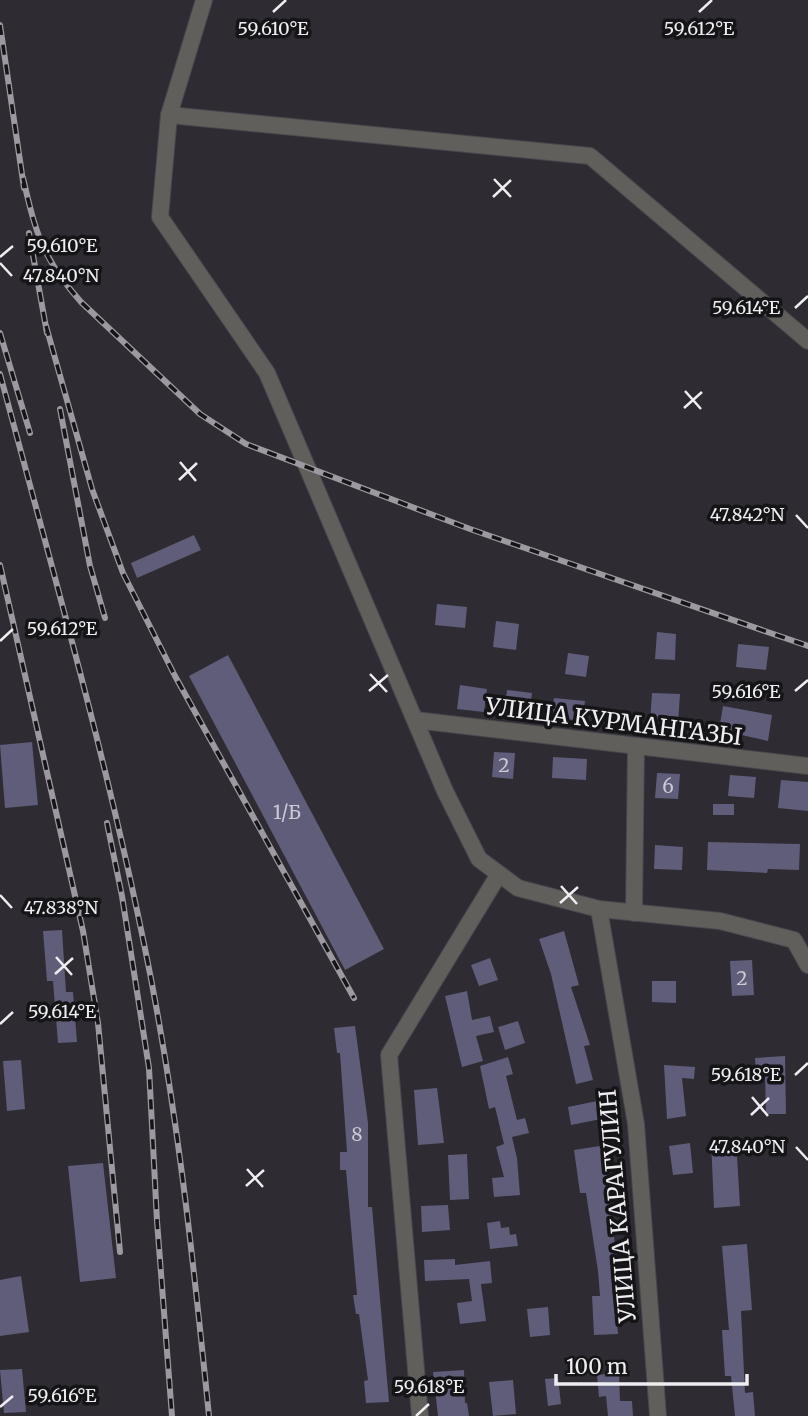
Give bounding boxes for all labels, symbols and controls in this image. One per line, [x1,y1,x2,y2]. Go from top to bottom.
text: 59.610°E [238,17,309,40]
text: 59.612°E [664,17,735,40]
text: 59.610°E [27,234,98,257]
text: 47.840°N [23,264,99,287]
text: 59.614°E [712,296,781,319]
text: 47.842°N [710,503,784,526]
text: 59.612°E [27,617,98,640]
text: 59.616°E [711,680,781,703]
street label: УЛИЦА КУРМАНГАЗЫ [483,691,744,751]
house number: 2 [498,753,510,777]
house number: 6 [662,774,674,798]
house number: 1/Б [273,800,301,824]
text: 47.838°N [24,896,98,919]
house number: 2 [736,966,748,990]
text: 59.614°E [28,1000,97,1023]
text: 59.618°E [711,1063,782,1086]
street label: УЛИЦА КАРАГУЛИН [592,1088,642,1325]
house number: 8 [351,1122,363,1146]
text: 47.840°N [709,1135,785,1158]
scale bar [556,1342,747,1386]
text: 100 m [566,1353,628,1380]
text: 59.618°E [394,1375,465,1398]
text: 59.616°E [27,1384,97,1407]

